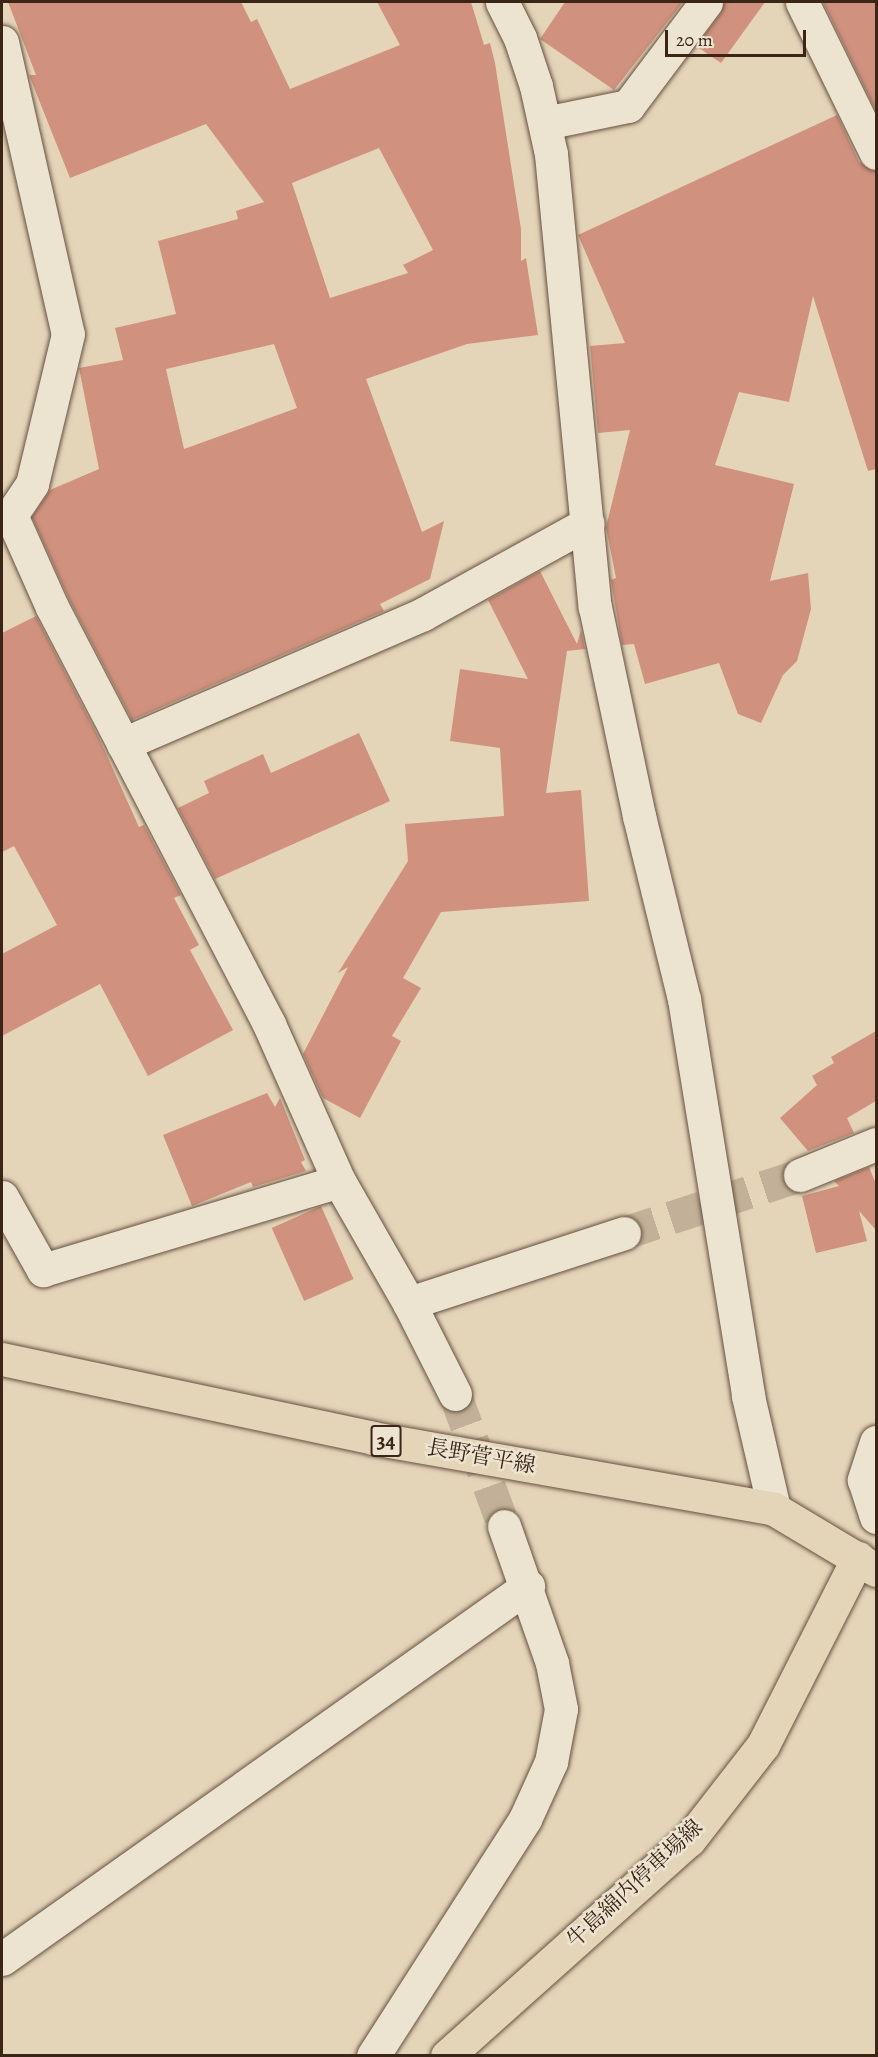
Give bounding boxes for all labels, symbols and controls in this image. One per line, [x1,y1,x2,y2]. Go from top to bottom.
scale bar [668,18,809,56]
text: 20 m [676,28,713,52]
road number: 34 [370,1423,402,1459]
street label: 長野菅平線 [425,1434,537,1480]
street label: 牛島綿内停車場線 [562,1814,708,1954]

